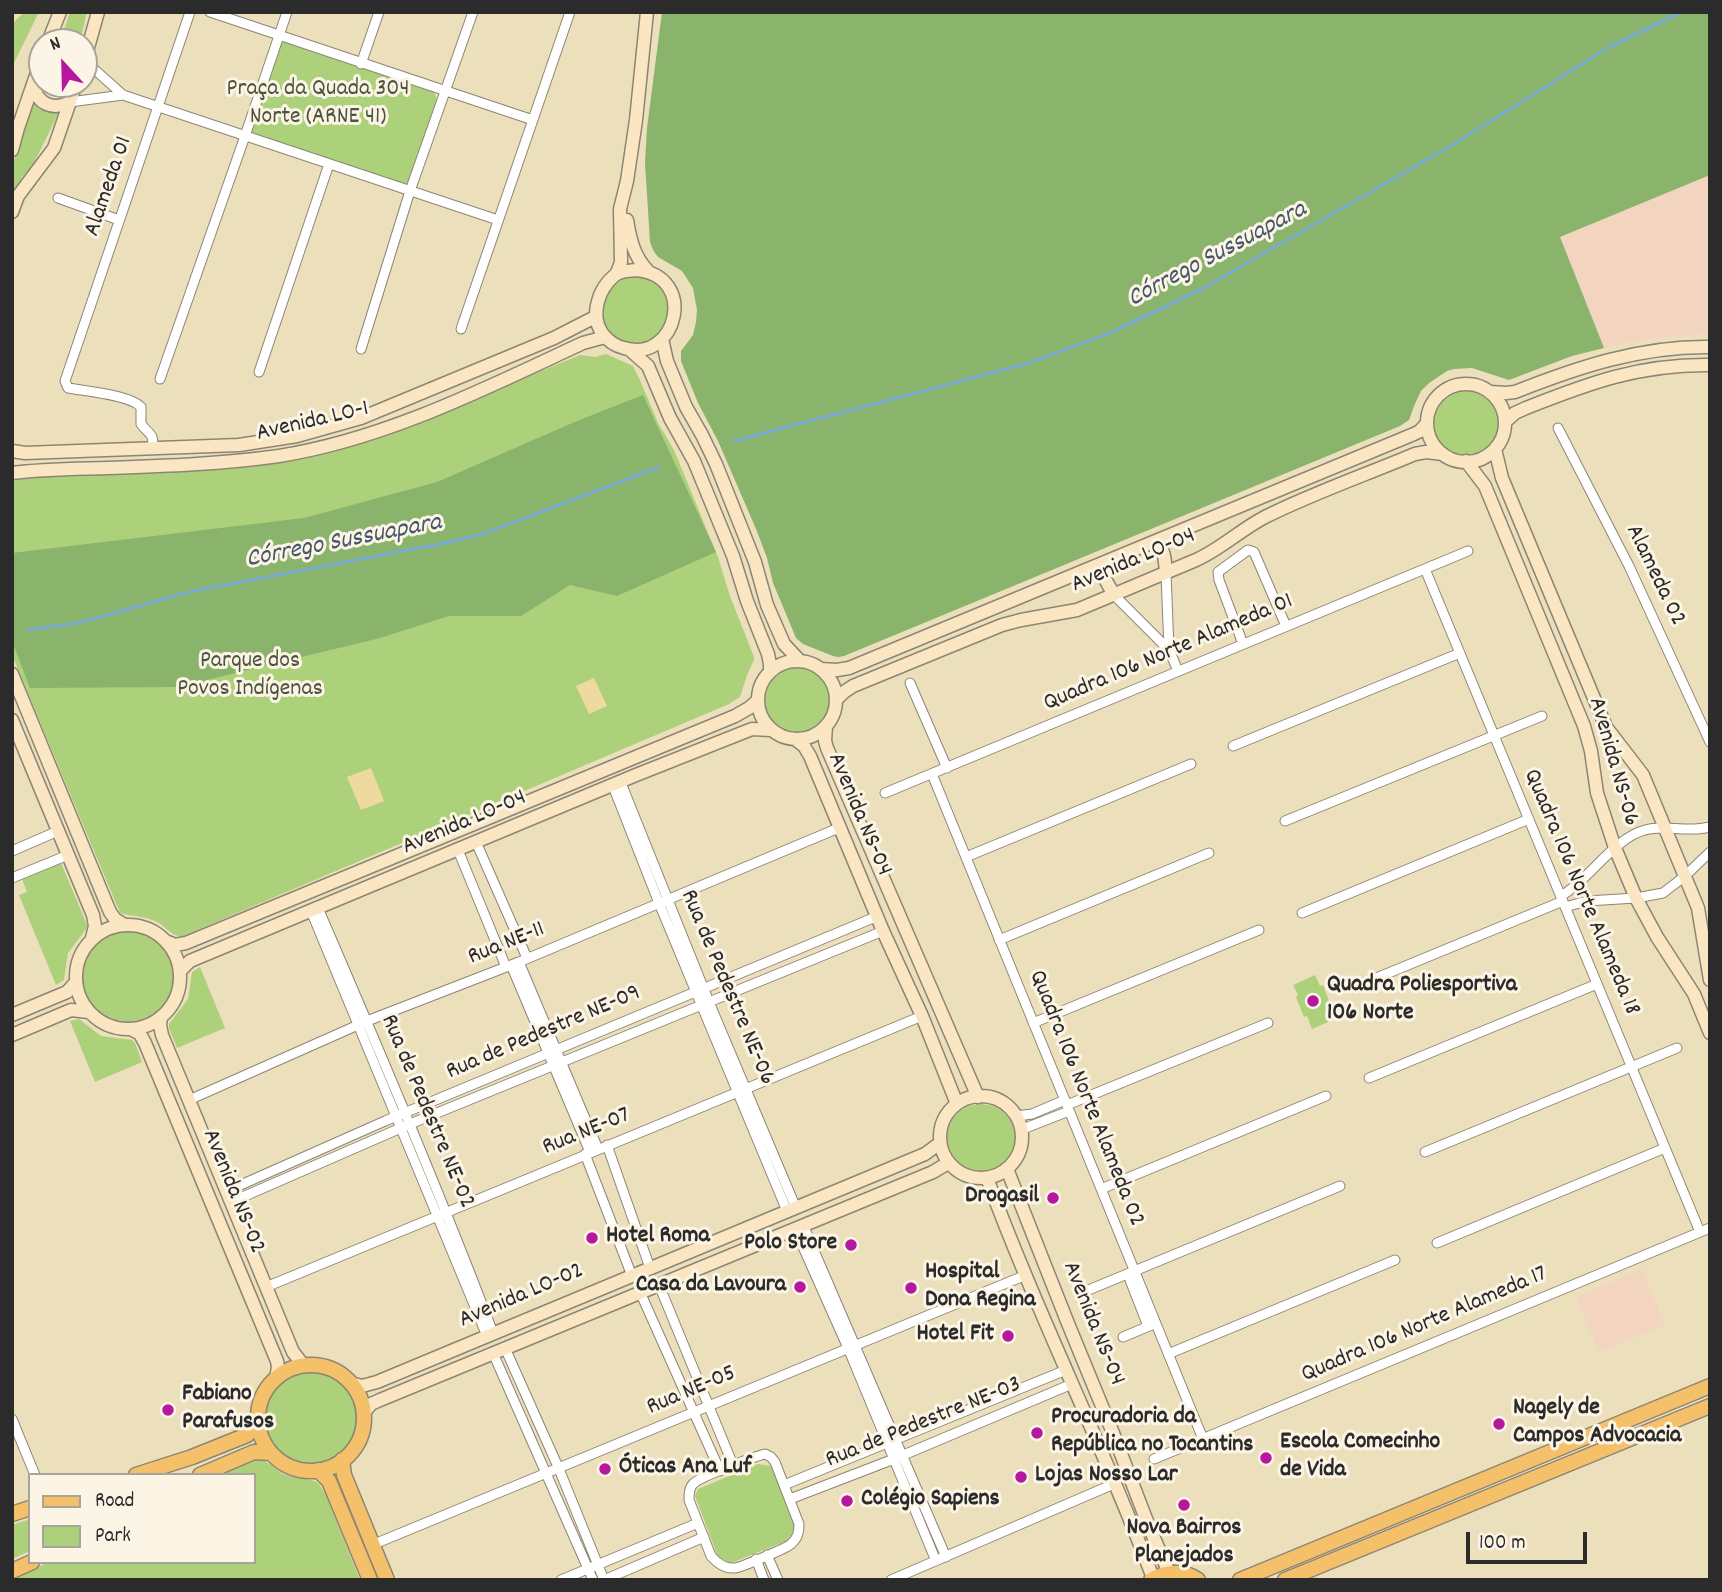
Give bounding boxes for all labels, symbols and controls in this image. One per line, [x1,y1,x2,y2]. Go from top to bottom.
north arrow [28,28,98,98]
text: N [46,31,65,59]
park label: Praça da Quada 304 Norte (ARNE 41) [227,77,409,133]
street label: Alameda 01 [80,133,140,241]
water label: Córrego Sussuapara [1123,196,1313,316]
street label: Avenida LO-1 [254,396,372,450]
water label: Córrego Sussuapara [244,509,444,577]
street label: Alameda 02 [1617,521,1691,631]
street label: Avenida LO-04 [1068,523,1200,601]
street label: Quadra 106 Norte Alameda 01 [1040,588,1298,720]
park label: Parque dos Povos Indígenas [177,649,323,705]
street label: Avenida NS-06 [1580,694,1644,830]
street label: Avenida NS-04 [819,749,897,881]
street label: Quadra 106 Norte Alameda 18 [1515,766,1645,1020]
street label: Avenida LO-04 [399,785,531,863]
street label: Rua de Pedestre NE-06 [672,886,780,1090]
street label: Rua NE-11 [464,917,550,973]
street label: Quadra 106 Norte Alameda 02 [1020,967,1150,1231]
place label: Quadra Poliesportiva 106 Norte [1327,973,1517,1029]
street label: Rua de Pedestre NE-09 [442,980,646,1088]
marker: Quadra Poliesportiva 106 Norte [1305,993,1321,1009]
street label: Rua de Pedestre NE-02 [372,1011,480,1213]
street label: Rua NE-07 [539,1102,635,1164]
street label: Avenida NS-02 [194,1126,270,1258]
place label: Drogasil [965,1184,1039,1212]
marker: Drogasil [1045,1190,1061,1206]
place label: Hotel Roma [606,1224,710,1252]
marker: Hotel Roma [584,1230,600,1246]
place label: Polo Store [744,1231,837,1259]
marker: Polo Store [843,1237,859,1253]
street label: Avenida LO-02 [455,1258,589,1336]
street label: Avenida NS-04 [1054,1258,1130,1390]
place label: Hospital Dona Regina [925,1260,1035,1316]
street label: Quadra 106 Norte Alameda 17 [1298,1261,1552,1391]
place label: Casa da Lavoura [636,1273,786,1301]
marker: Casa da Lavoura [792,1279,808,1295]
marker: Hospital Dona Regina [903,1280,919,1296]
place label: Hotel Fit [916,1322,994,1350]
marker: Hotel Fit [1000,1328,1016,1344]
street label: Rua NE-05 [643,1360,741,1424]
street label: Rua de Pedestre NE-03 [822,1372,1026,1476]
place label: Fabiano Parafusos [182,1382,274,1438]
place label: Nagely de Campos Advocacia [1513,1396,1681,1452]
marker: Fabiano Parafusos [160,1402,176,1418]
place label: Procuradoria da República no Tocantins [1051,1405,1253,1461]
marker: Nagely de Campos Advocacia [1491,1416,1507,1432]
marker: Procuradoria da República no Tocantins [1029,1425,1045,1441]
place label: Escola Comecinho de Vida [1280,1430,1440,1486]
marker: Escola Comecinho de Vida [1258,1450,1274,1466]
place label: Óticas Ana Luf [619,1455,751,1483]
marker: Óticas Ana Luf [597,1461,613,1477]
place label: Lojas Nosso Lar [1035,1463,1178,1491]
marker: Lojas Nosso Lar [1013,1469,1029,1485]
legend [28,1473,256,1564]
text: Road [95,1487,134,1517]
place label: Colégio Sapiens [861,1487,1000,1515]
marker: Colégio Sapiens [839,1493,855,1509]
marker: Nova Bairros Planejados [1176,1497,1192,1513]
place label: Nova Bairros Planejados [1127,1516,1241,1572]
scale bar [1470,1518,1591,1562]
text: Park [95,1522,131,1552]
text: 100 m [1479,1529,1526,1559]

